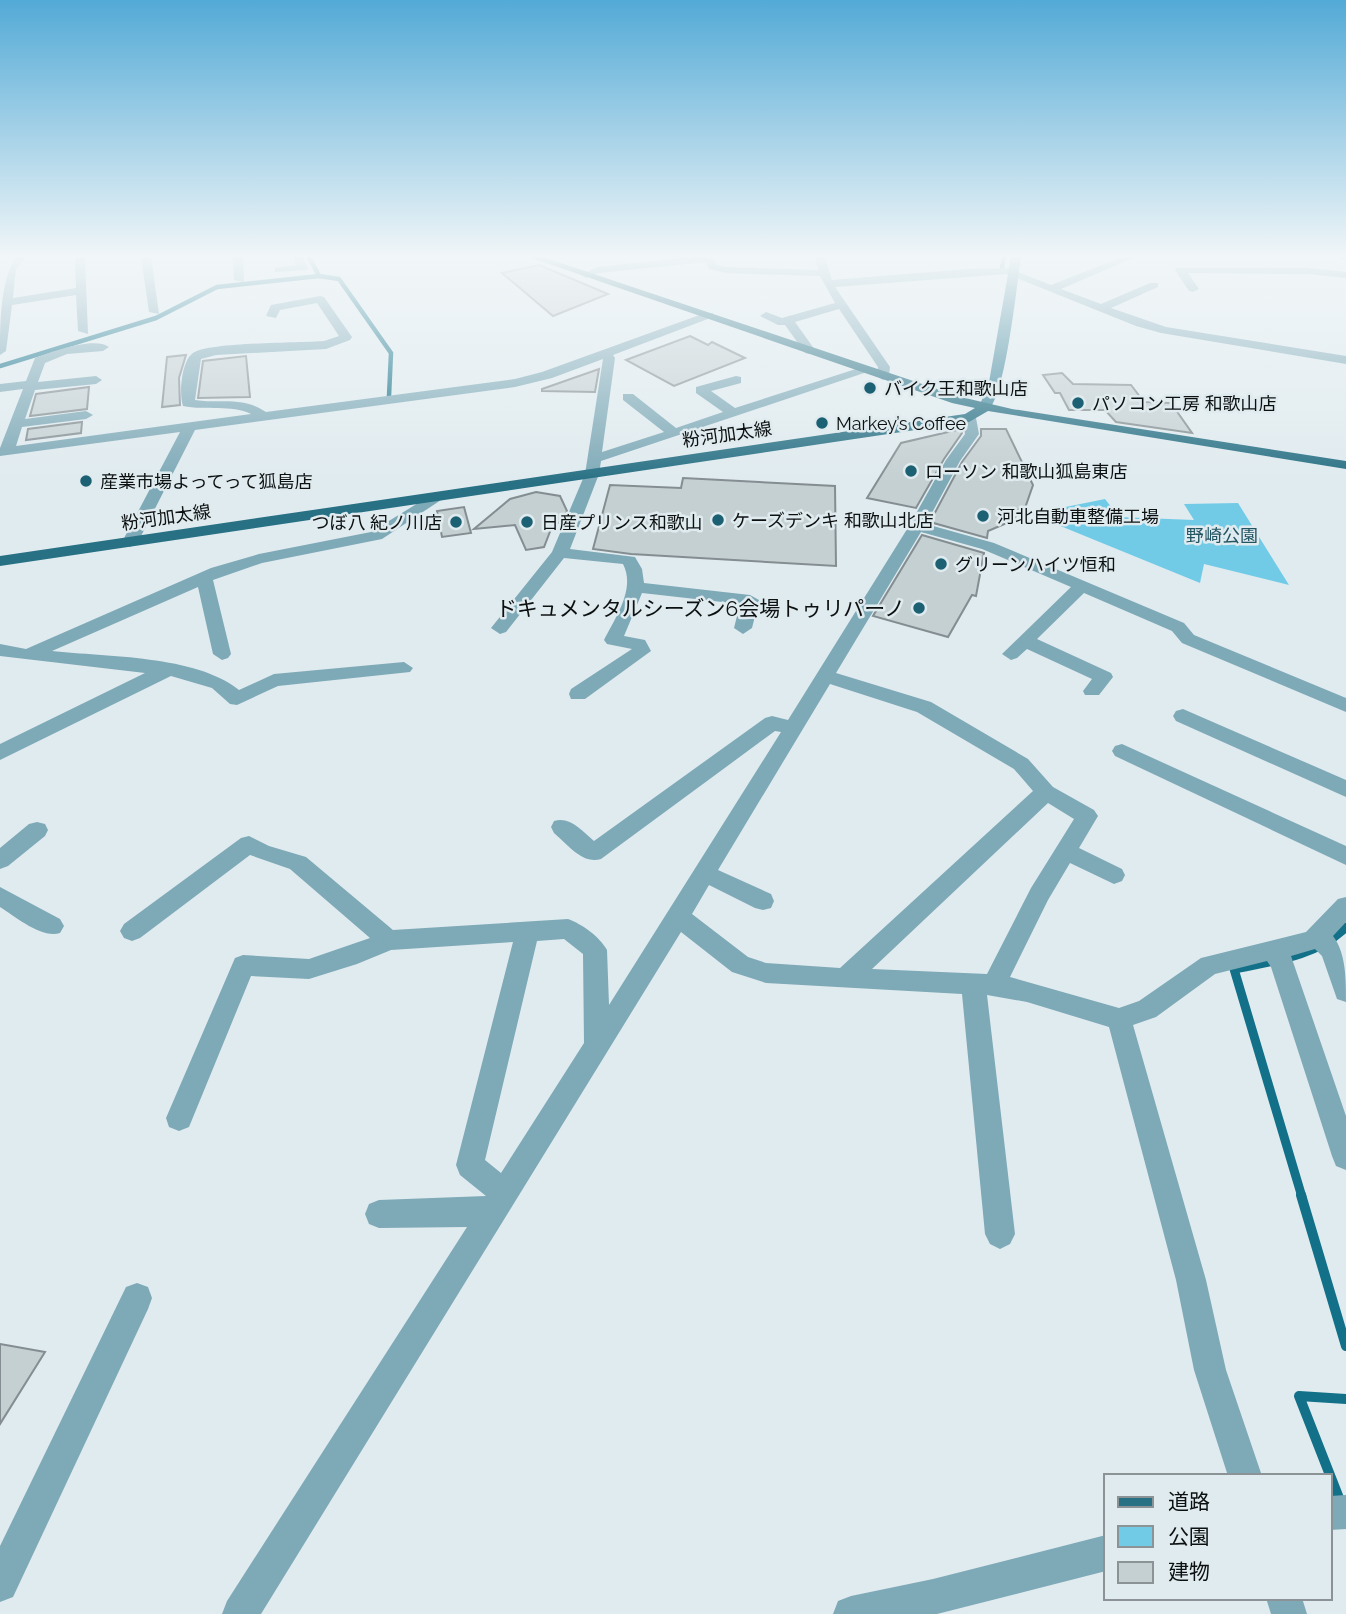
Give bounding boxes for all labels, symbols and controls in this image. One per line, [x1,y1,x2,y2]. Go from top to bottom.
place label: バイク王和歌山店 [884,378,1028,399]
marker: バイク王和歌山店 [862,380,878,396]
place label: パソコン工房 和歌山店 [1092,393,1277,414]
marker: パソコン工房 和歌山店 [1070,395,1086,411]
place label: Markey’s Coffee [836,413,967,434]
marker: Markey’s Coffee [814,415,830,431]
street label: 粉河加太線 [681,417,773,451]
place label: ローソン 和歌山狐島東店 [925,461,1128,482]
marker: ローソン 和歌山狐島東店 [903,463,919,479]
place label: 産業市場よってって狐島店 [100,471,313,492]
marker: 産業市場よってって狐島店 [78,473,94,489]
street label: 粉河加太線 [120,500,212,534]
place label: 河北自動車整備工場 [997,506,1159,527]
marker: 河北自動車整備工場 [975,508,991,524]
place label: ケーズデンキ 和歌山北店 [732,510,934,531]
place label: つぼ八 紀ノ川店 [311,512,442,533]
place label: 日産プリンス和歌山 [541,512,703,533]
marker: ケーズデンキ 和歌山北店 [710,512,726,528]
marker: つぼ八 紀ノ川店 [448,514,464,530]
marker: 日産プリンス和歌山 [519,514,535,530]
park label: 野崎公園 [1186,525,1258,546]
place label: グリーンハイツ恒和 [955,554,1116,575]
marker: グリーンハイツ恒和 [933,556,949,572]
place label: ドキュメンタルシーズン6会場トゥリパーノ [496,596,905,621]
marker: ドキュメンタルシーズン6会場トゥリパーノ [911,600,927,616]
legend [1104,1474,1332,1600]
text: 道路 [1168,1489,1210,1514]
text: 公園 [1168,1524,1210,1549]
text: 建物 [1168,1559,1210,1584]

